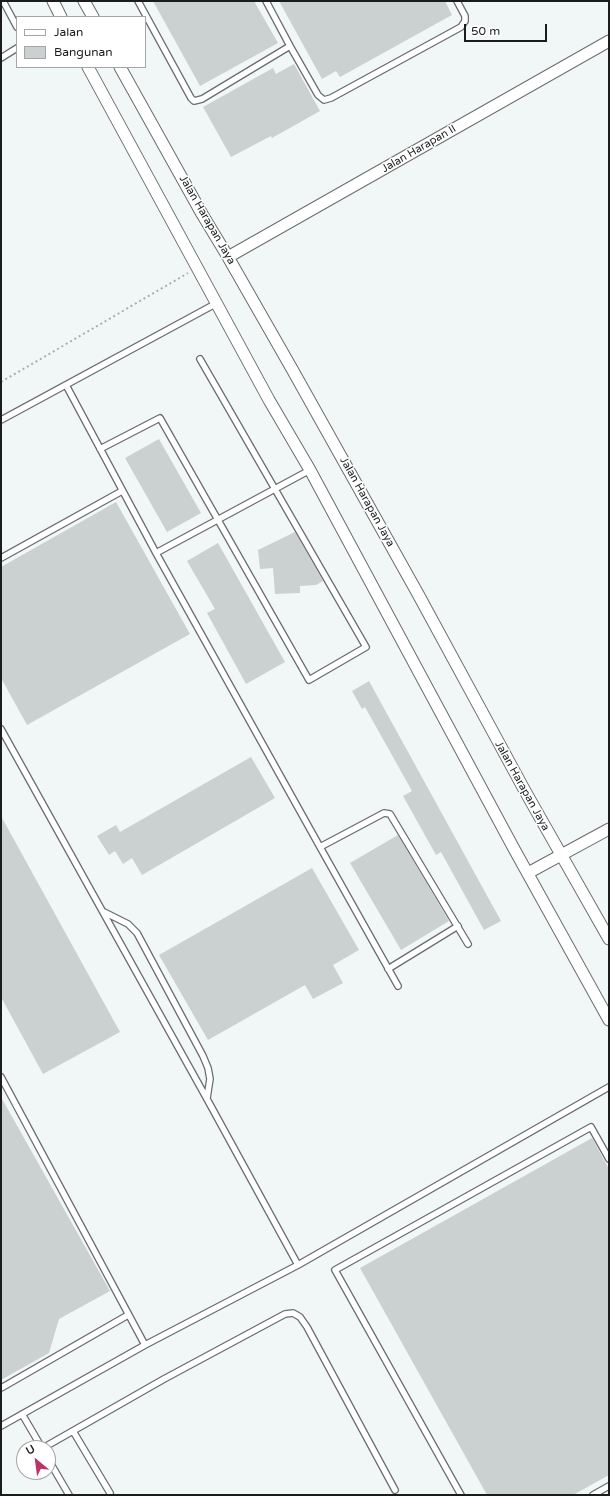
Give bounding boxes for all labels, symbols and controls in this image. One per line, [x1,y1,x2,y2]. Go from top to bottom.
legend [16,16,146,68]
scale bar [466,16,549,42]
text: 50 m [471,24,500,38]
text: Jalan [54,25,83,39]
text: Bangunan [54,45,113,59]
street label: Jalan Harapan II [379,122,459,176]
street label: Jalan Harapan Jaya [176,173,238,267]
street label: Jalan Harapan Jaya [337,455,397,549]
street label: Jalan Harapan Jaya [492,739,552,833]
north arrow [16,1440,56,1480]
text: U [24,1442,37,1458]

